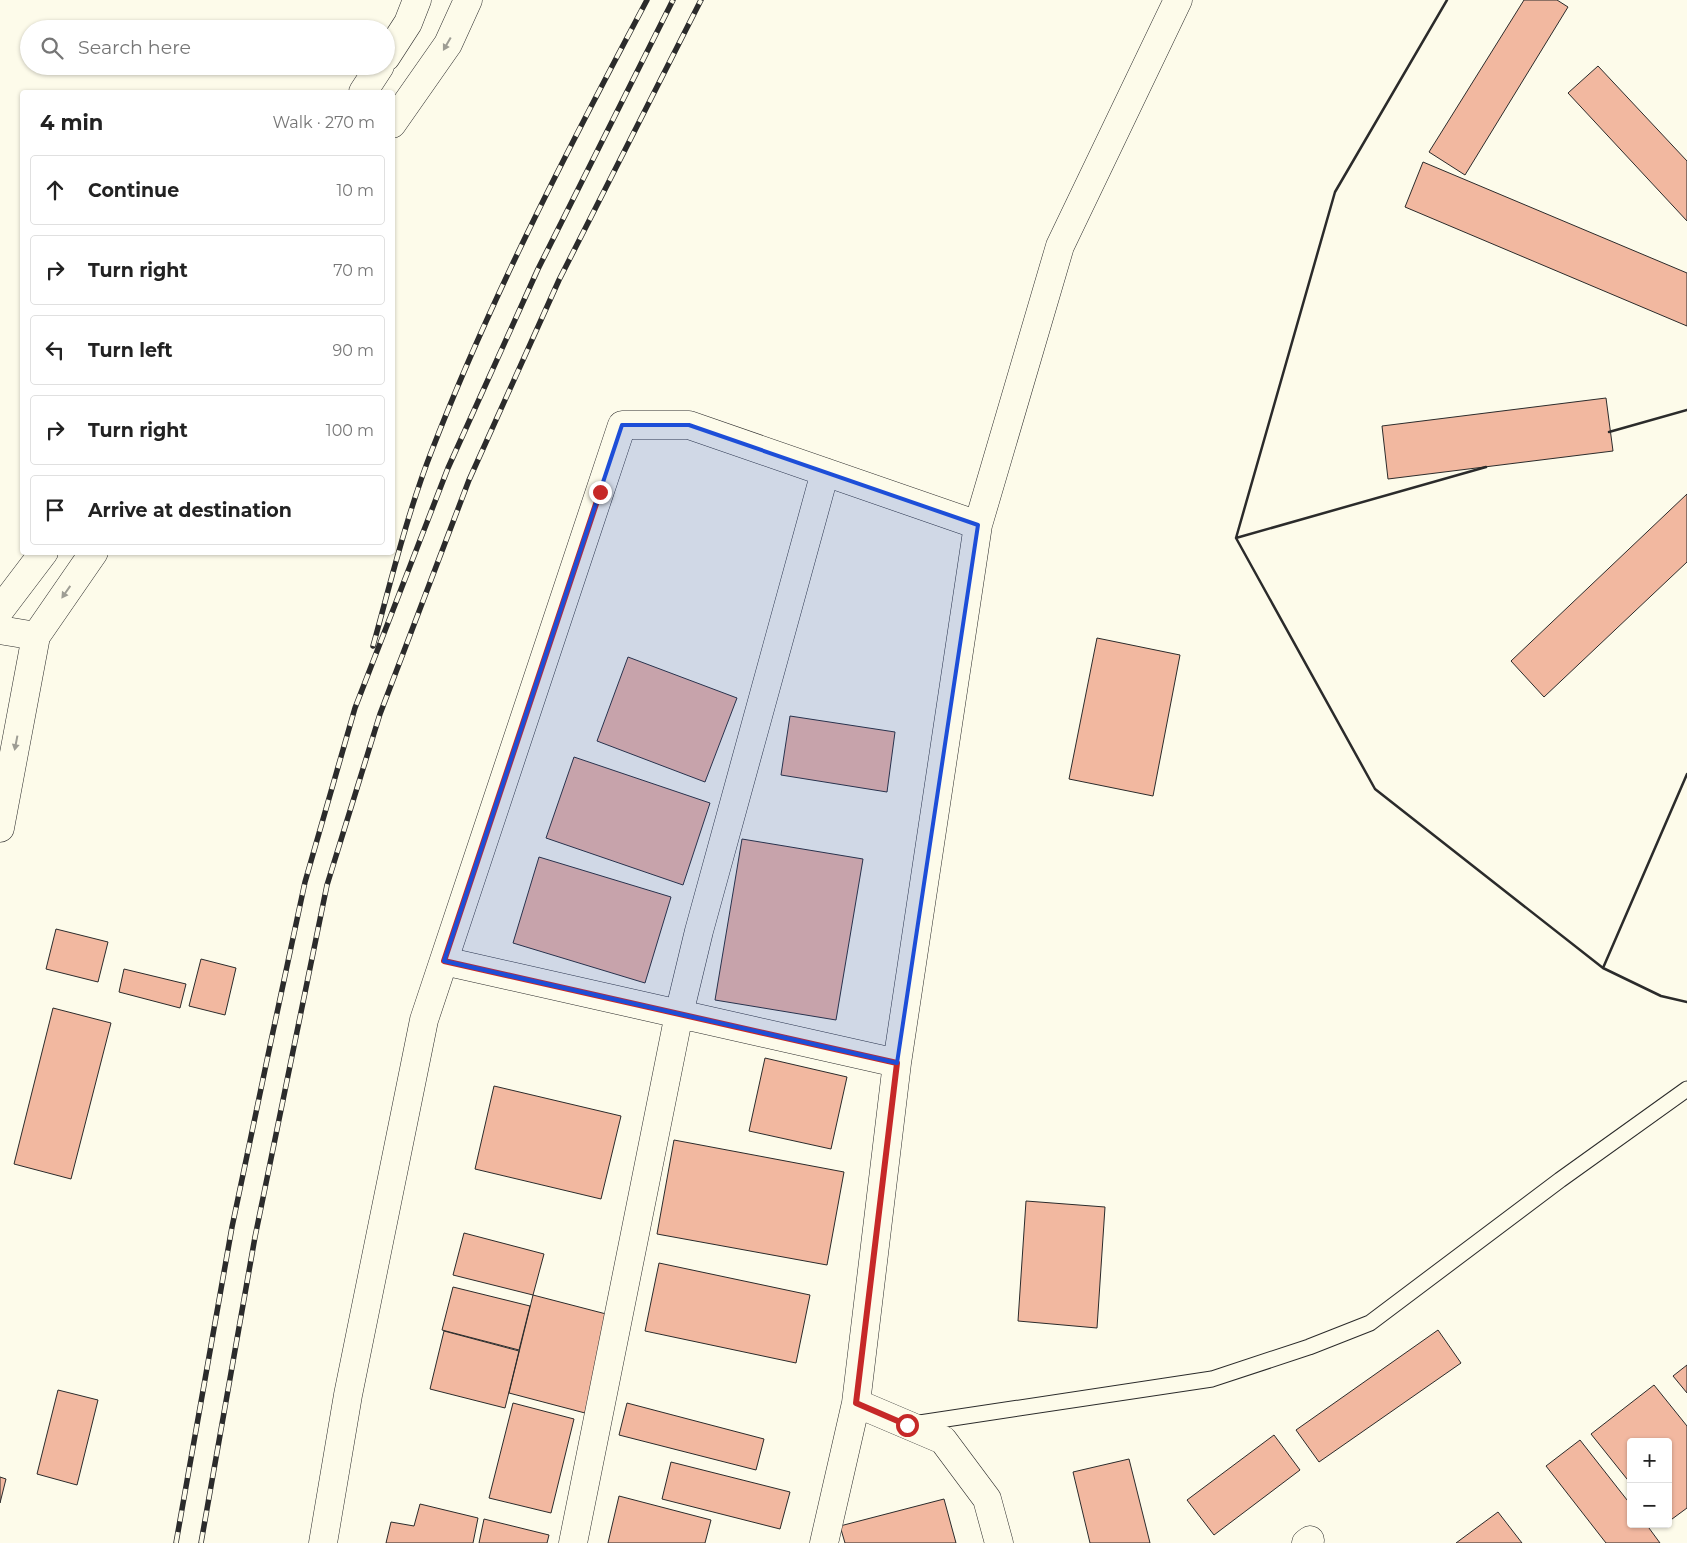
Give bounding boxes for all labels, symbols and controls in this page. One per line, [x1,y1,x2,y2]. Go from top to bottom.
search box [20,20,395,75]
icon: search [38,34,66,62]
text: Search here [78,36,191,59]
one-way arrow [442,37,451,50]
text: 4 min [40,110,103,135]
text: Walk · 270 m [272,113,375,132]
icon: ahead [41,176,69,204]
text: Continue [88,179,179,202]
text: 10 m [336,181,374,200]
icon: right [41,256,69,284]
text: Turn right [88,259,188,282]
text: 70 m [333,261,374,280]
icon: left [41,336,69,364]
text: Turn left [88,339,173,362]
text: 90 m [332,341,374,360]
icon: right [41,416,69,444]
text: Turn right [88,419,188,442]
text: 100 m [326,421,374,440]
route end [589,481,612,504]
icon: arrive [41,496,69,524]
text: Arrive at destination [88,499,292,522]
one-way arrow [61,586,71,599]
one-way arrow [11,736,19,752]
route start [896,1414,919,1437]
map controls [1627,1438,1672,1528]
button: + [1627,1438,1672,1483]
button: − [1627,1483,1672,1528]

